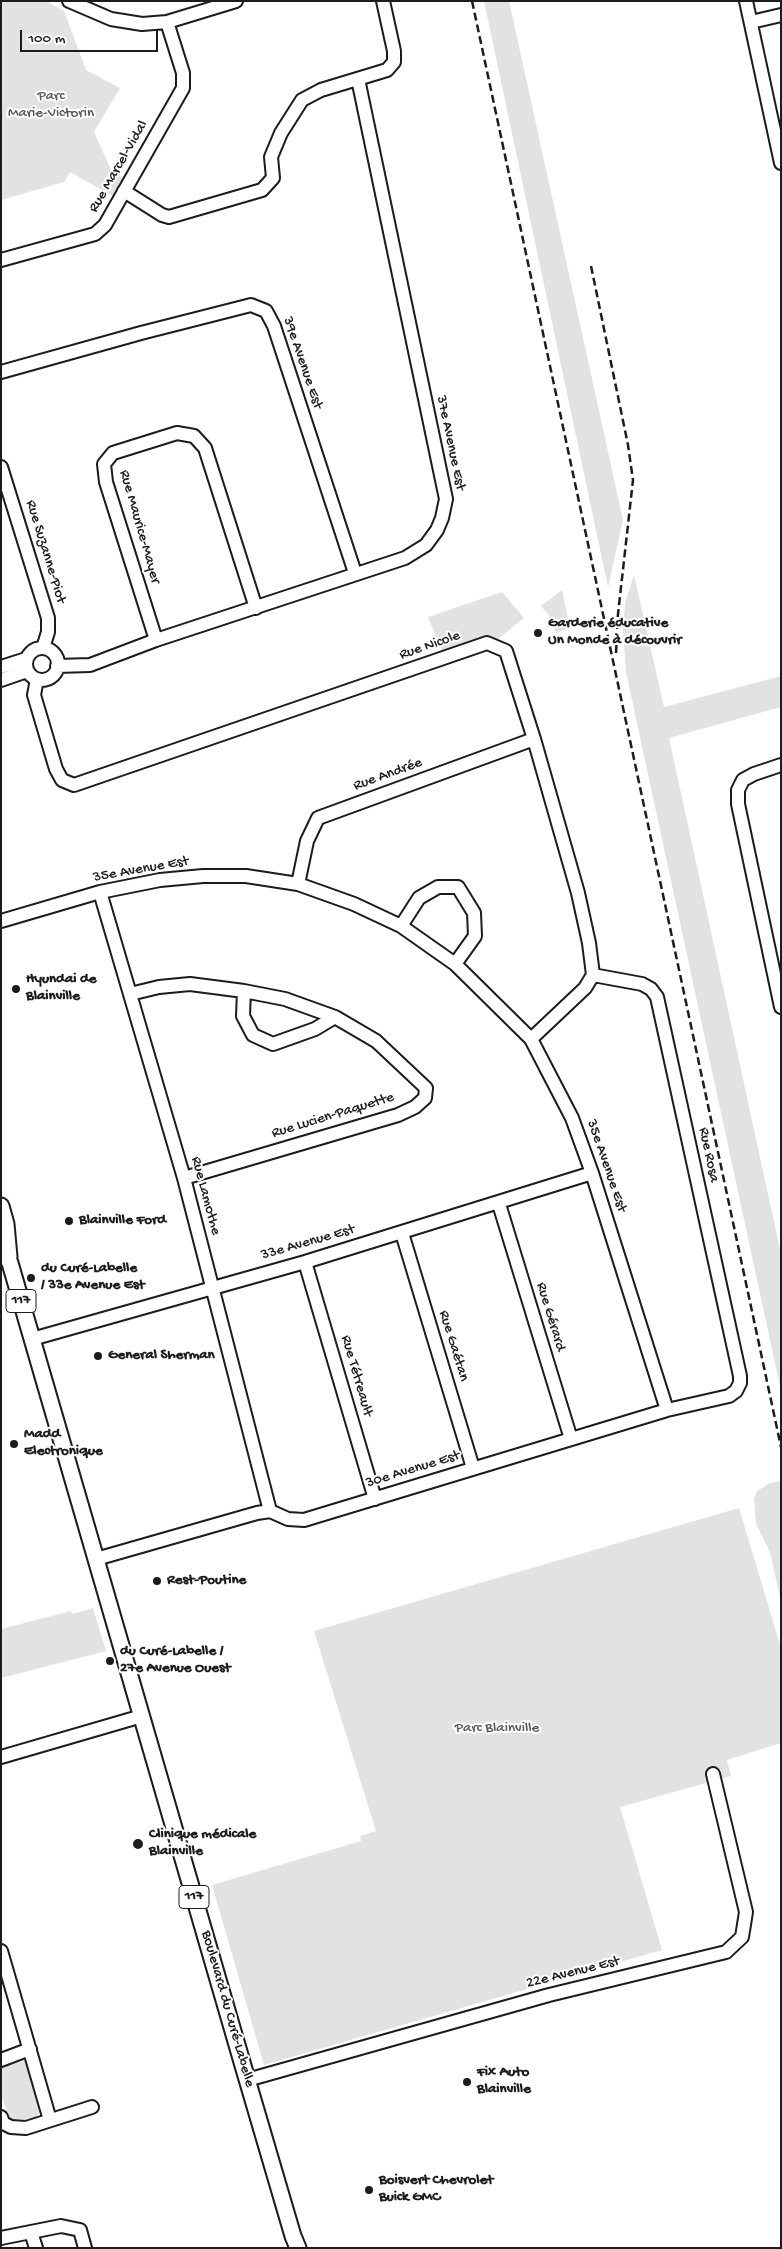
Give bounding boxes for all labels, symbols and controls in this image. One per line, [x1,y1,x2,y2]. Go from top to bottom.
scale bar [22,20,160,52]
text: 100 m [28,30,65,48]
park label: Parc Marie-Victorin [8,88,94,123]
street label: Rue Marcel-Vidal [85,118,153,216]
street label: 39e Avenue Est [278,315,326,411]
street label: 37e Avenue Est [431,394,469,492]
street label: Rue Maurice-Mayer [114,468,164,586]
street label: Rue Suzanne-Piot [21,498,69,606]
place label: Garderie éducative Un Monde à découvrir [548,615,682,650]
street label: Rue Nicole [397,627,463,665]
marker: Garderie éducative Un Monde à découvrir [532,627,544,639]
street label: Rue Andrée [351,754,425,796]
street label: 35e Avenue Est [92,853,190,887]
place label: Hyundai de Blainville [26,971,97,1006]
marker: Hyundai de Blainville [10,983,22,995]
street label: Rue Lucien-Paquette [270,1089,396,1143]
street label: 35e Avenue Est [582,1117,630,1215]
street label: Rue Rosa [693,1126,723,1184]
street label: Rue Lamothe [186,1155,224,1237]
place label: Blainville Ford [79,1212,166,1230]
marker: Blainville Ford [63,1215,75,1227]
street label: 33e Avenue Est [259,1221,357,1265]
place label: du Curé-Labelle / 33e Avenue Est [41,1260,145,1295]
marker: du Curé-Labelle / 33e Avenue Est [25,1272,37,1284]
street label: Rue Gérard [531,1280,569,1354]
road number: 117 [6,1290,36,1312]
street label: Rue Gaétan [434,1308,472,1384]
street label: Rue Tétreault [336,1333,376,1419]
place label: General Sherman [108,1347,215,1365]
marker: General Sherman [92,1350,104,1362]
place label: Madd Electronique [24,1426,103,1461]
marker: Madd Electronique [8,1438,20,1450]
street label: 30e Avenue Est [364,1447,462,1493]
place label: Rest-Poutine [167,1572,246,1590]
marker: Rest-Poutine [151,1575,163,1587]
place label: du Curé-Labelle / 27e Avenue Ouest [120,1643,231,1678]
marker: du Curé-Labelle / 27e Avenue Ouest [104,1655,116,1667]
park label: Parc Blainville [455,1720,539,1738]
place label: Clinique médicale Blainville [149,1826,256,1861]
marker: Clinique médicale Blainville [131,1837,145,1851]
road number: 117 [179,1885,209,1908]
street label: Boulevard du Curé-Labelle [196,1929,258,2089]
street label: 22e Avenue Est [524,1953,622,1993]
place label: Fix Auto Blainville [477,2064,531,2099]
marker: Fix Auto Blainville [461,2076,473,2088]
place label: Boisvert Chevrolet Buick GMC [379,2172,493,2207]
marker: Boisvert Chevrolet Buick GMC [363,2184,375,2196]

